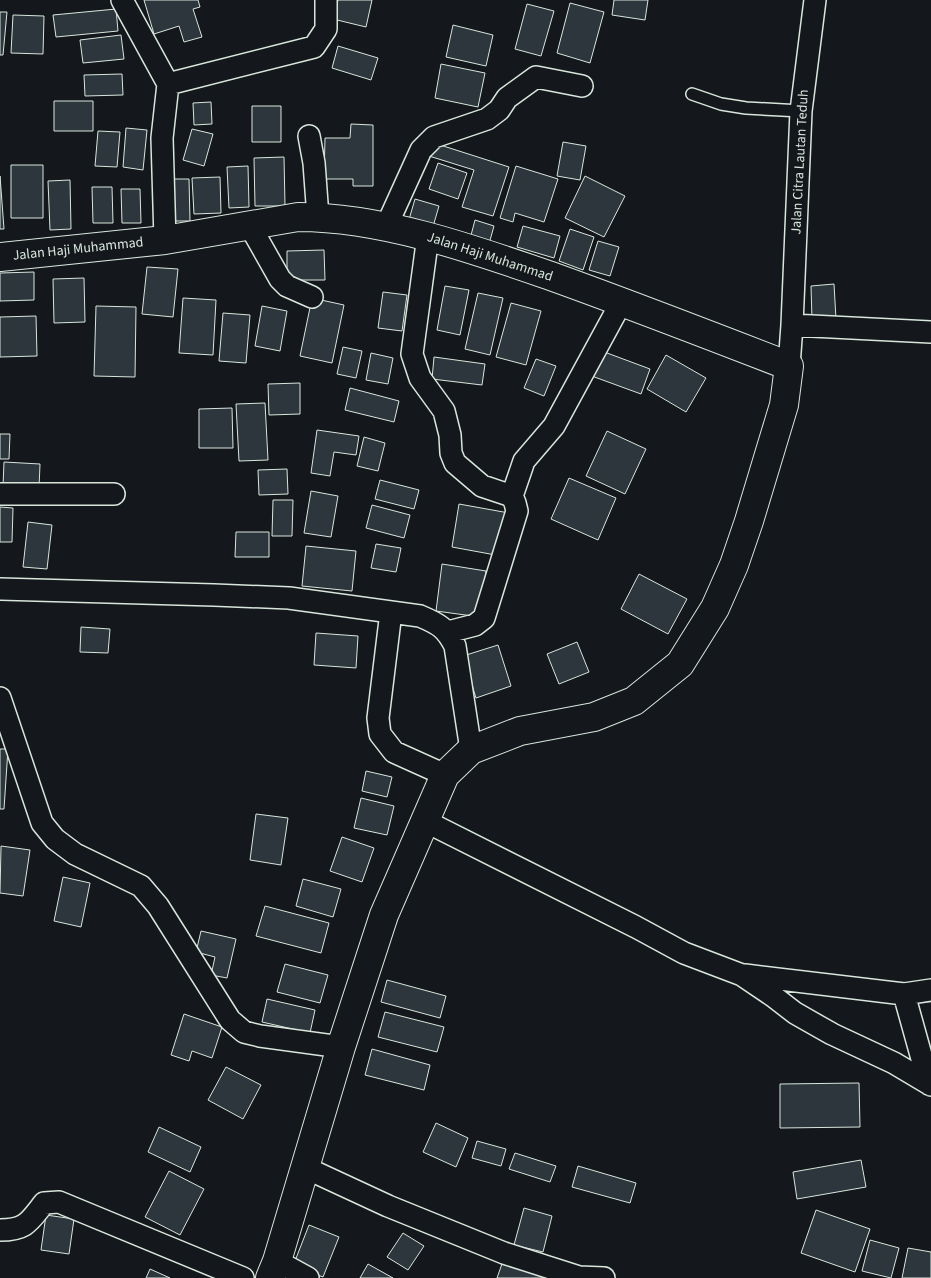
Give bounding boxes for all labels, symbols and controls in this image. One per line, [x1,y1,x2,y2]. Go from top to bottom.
street label: Jalan Citra Lautan Teduh [786,89,814,235]
street label: Jalan Haji Muhammad [424,227,556,287]
street label: Jalan Haji Muhammad [12,232,144,266]

